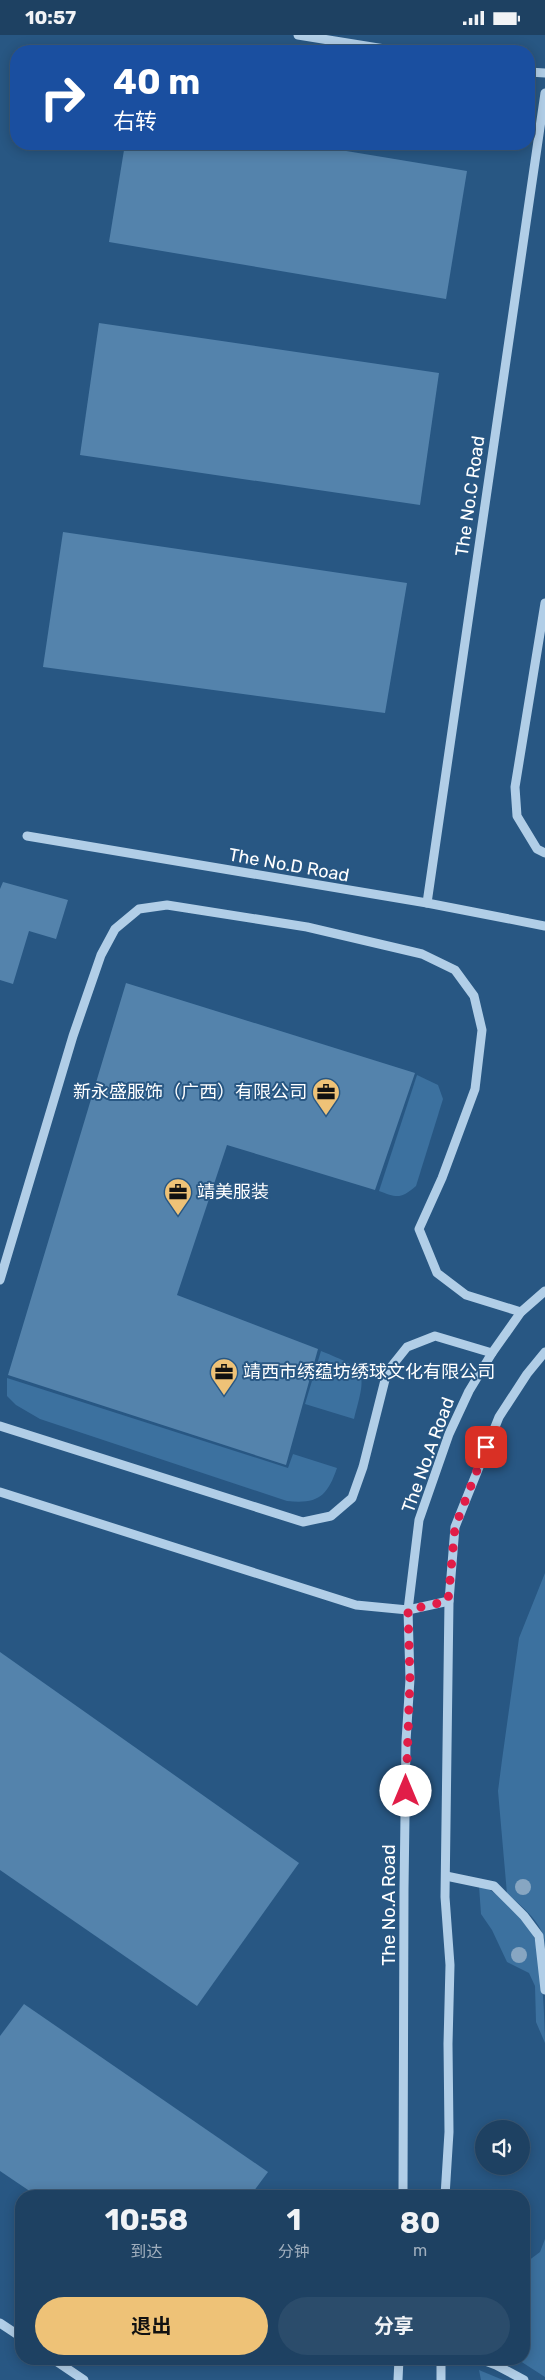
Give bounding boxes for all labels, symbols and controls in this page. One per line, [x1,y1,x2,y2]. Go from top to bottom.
text: 10:57 [25,6,76,29]
text: 40 m [113,61,200,103]
icon: right [30,65,95,130]
text: 右转 [113,108,157,135]
street label: The No.C Road [451,434,489,558]
street label: The No.D Road [227,844,351,886]
office icon: 新永盛服饰（广西）有限公司 [311,1077,341,1116]
place label: 新永盛服饰（广西）有限公司 [73,1081,307,1103]
office icon: 靖美服装 [163,1177,193,1216]
place label: 靖美服装 [197,1181,269,1203]
office icon: 靖西市绣蕴坊绣球文化有限公司 [209,1357,239,1396]
place label: 靖西市绣蕴坊绣球文化有限公司 [243,1361,495,1383]
street label: The No.A Road [397,1394,459,1516]
pin [465,1426,507,1468]
icon: arrive [472,1433,500,1461]
position arrow [379,1764,431,1816]
street label: The No.A Road [378,1844,400,1966]
map controls [475,2120,530,2175]
button: sound [475,2120,530,2175]
text: 10:58 [105,2202,188,2238]
text: 1 [287,2202,301,2238]
text: 80 [400,2205,440,2241]
text: m [413,2241,427,2260]
text: 到达 [131,2242,163,2261]
text: 分钟 [278,2242,310,2261]
button: 退出 [35,2297,268,2355]
button: 分享 [278,2297,510,2355]

